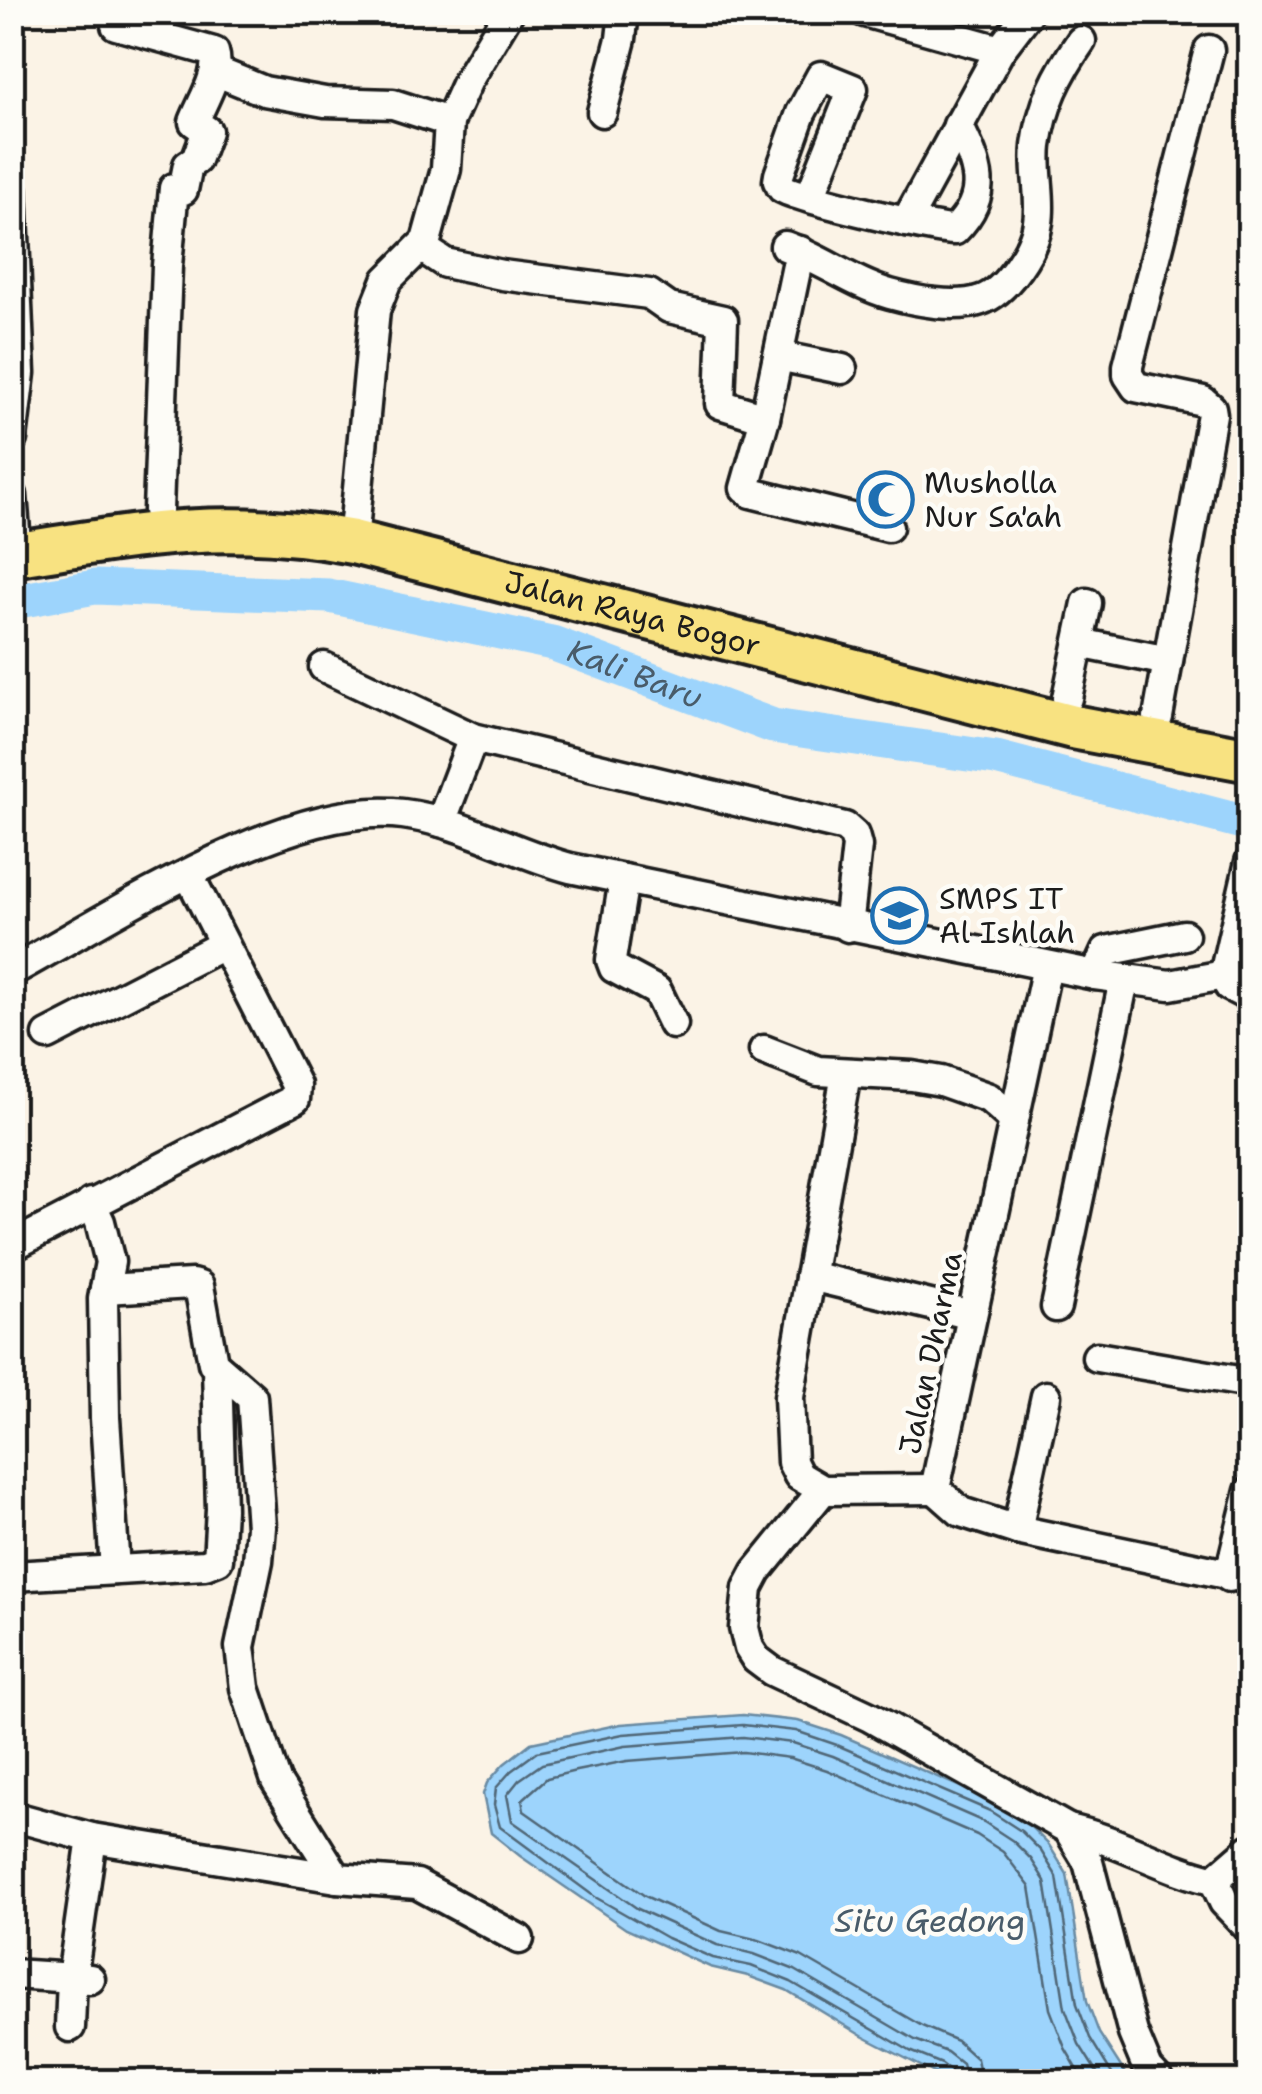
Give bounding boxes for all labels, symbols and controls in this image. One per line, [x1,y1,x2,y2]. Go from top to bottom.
place label: Musholla Nur Sa'ah [924,462,1062,537]
mosque icon: Musholla Nur Sa'ah [855,470,915,530]
street label: Jalan Raya Bogor [500,561,765,666]
water label: Kali Baru [561,629,709,719]
place label: SMPS IT Al Ishlah [939,878,1075,953]
school or university icon: SMPS IT Al Ishlah [870,886,930,946]
street label: Jalan Dharma [889,1247,972,1458]
water label: Situ Gedong [835,1899,1025,1942]

